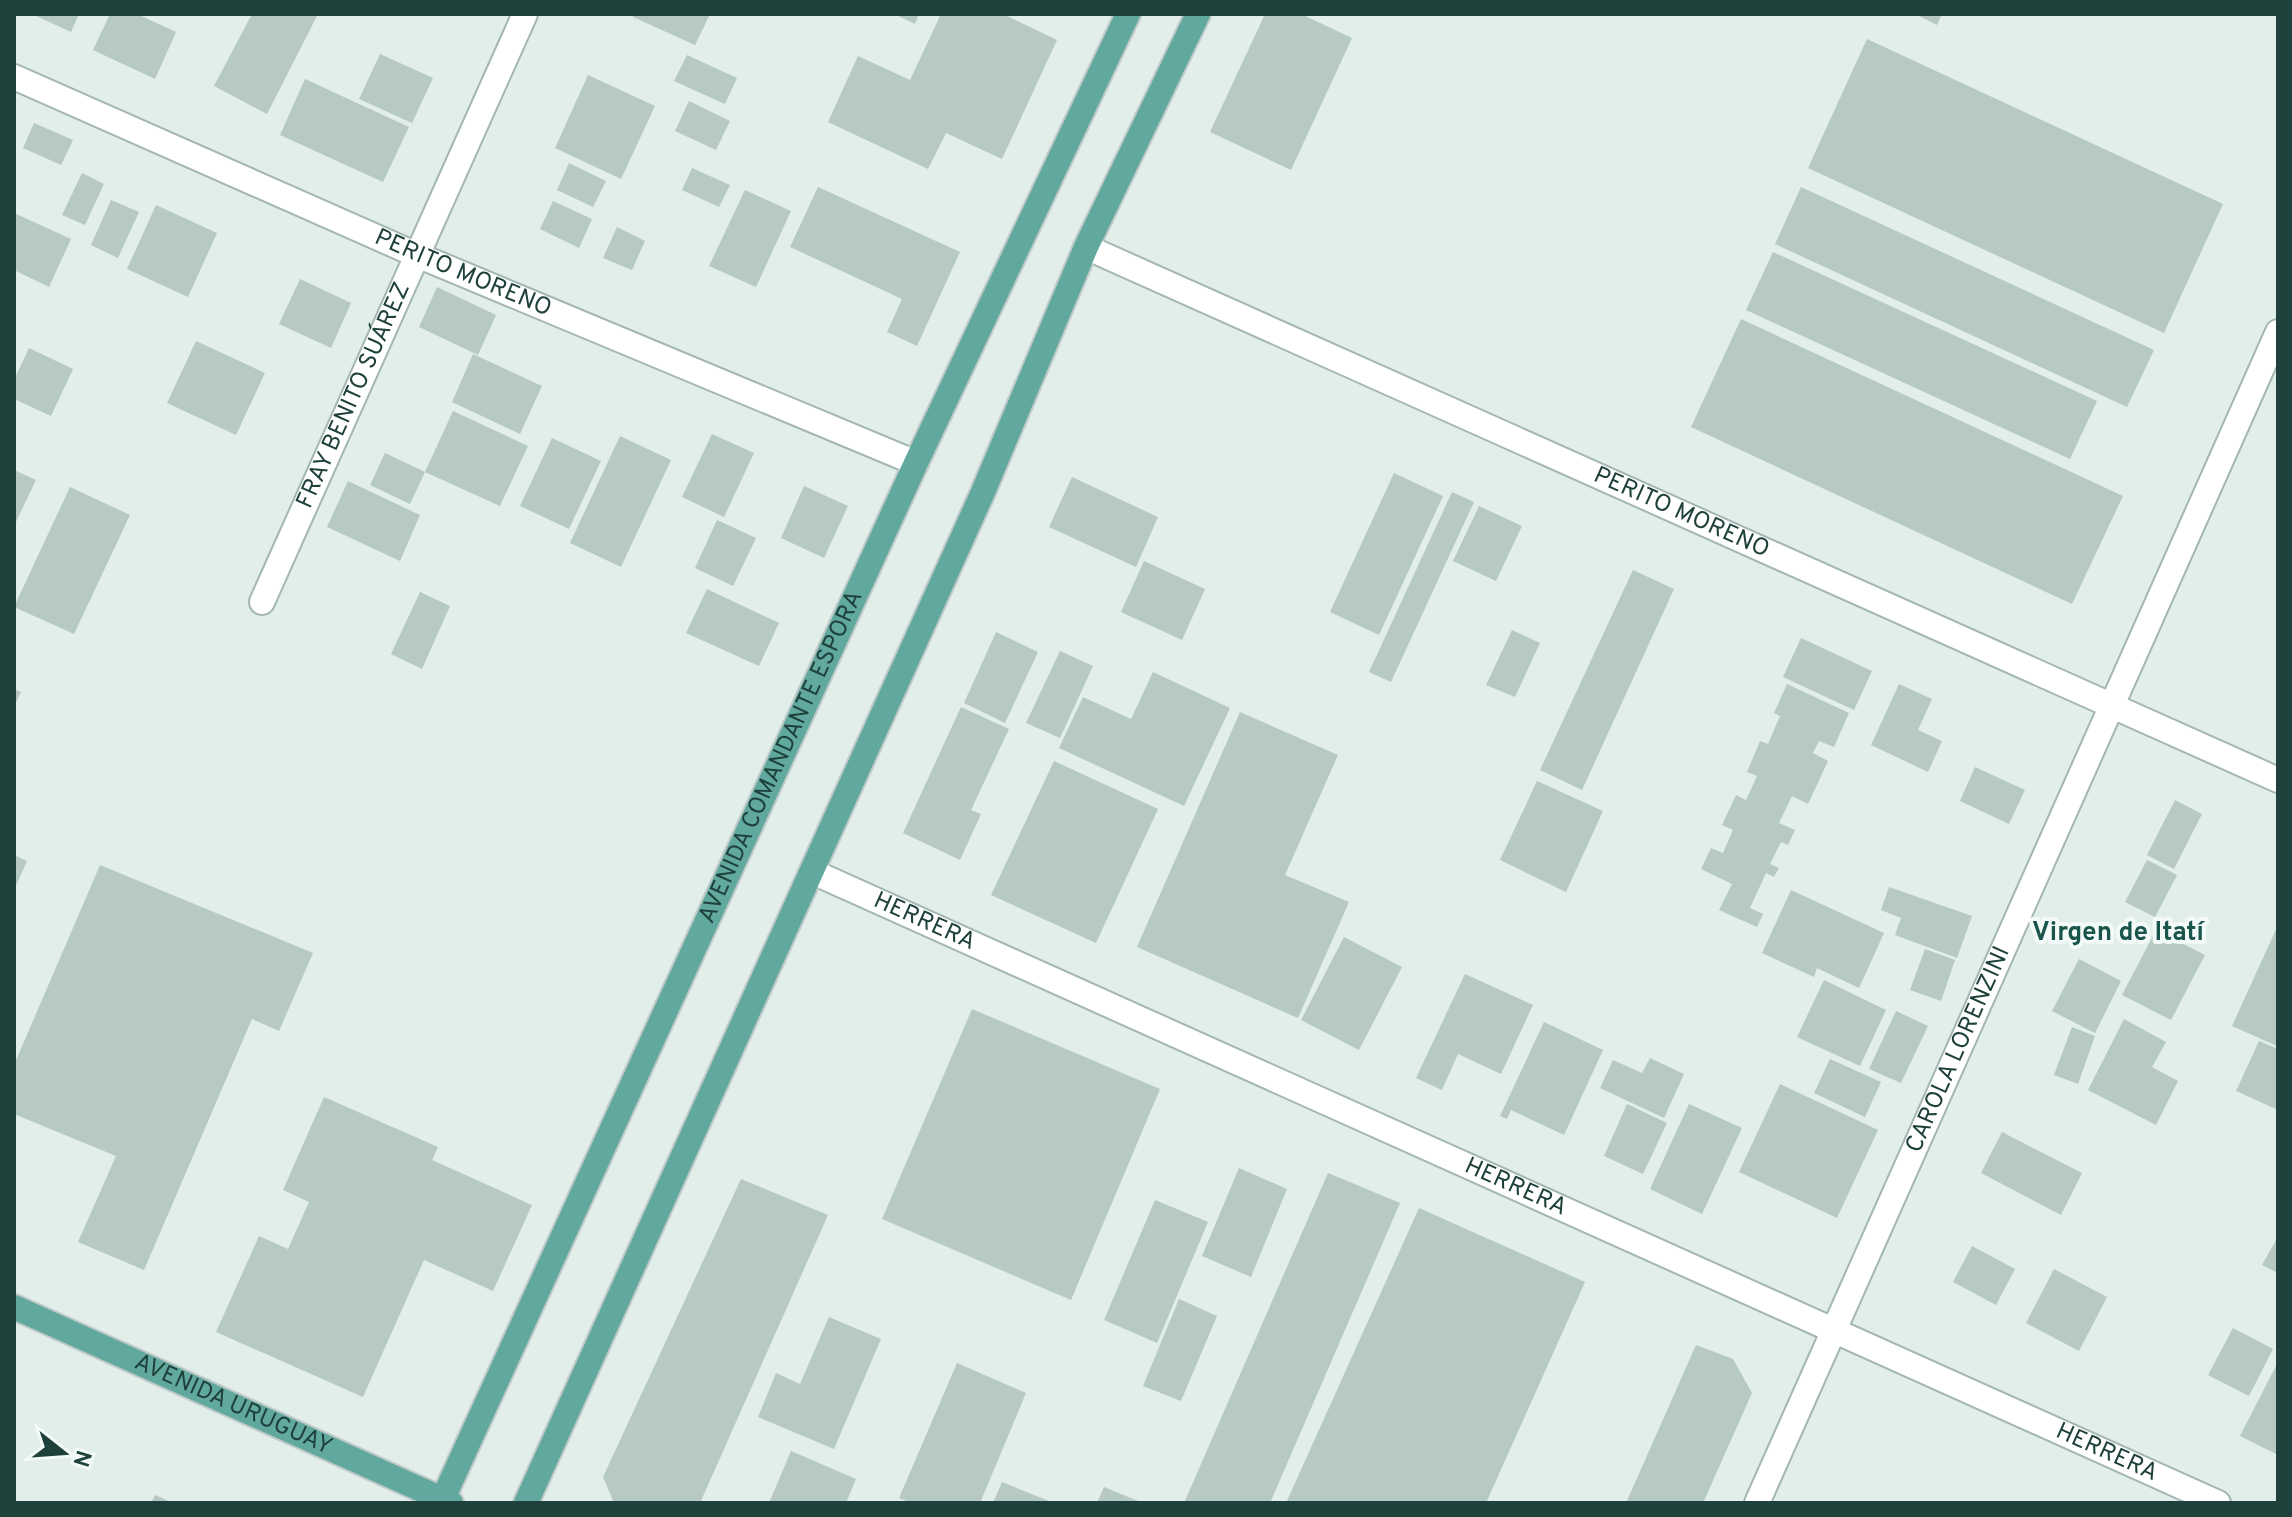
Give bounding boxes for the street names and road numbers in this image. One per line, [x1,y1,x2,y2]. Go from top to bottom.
street label: PERITO MORENO [370,223,556,324]
street label: FRAY BENITO SUÁREZ [291,278,418,513]
street label: PERITO MORENO [1589,461,1774,565]
street label: AVENIDA COMANDANTE ESPORA [693,586,871,928]
street label: HERRERA [869,886,980,958]
street label: CAROLA LORENZINI [1900,942,2018,1158]
street label: HERRERA [1460,1151,1571,1223]
street label: AVENIDA URUGUAY [129,1348,337,1463]
street label: HERRERA [2051,1417,2162,1489]

